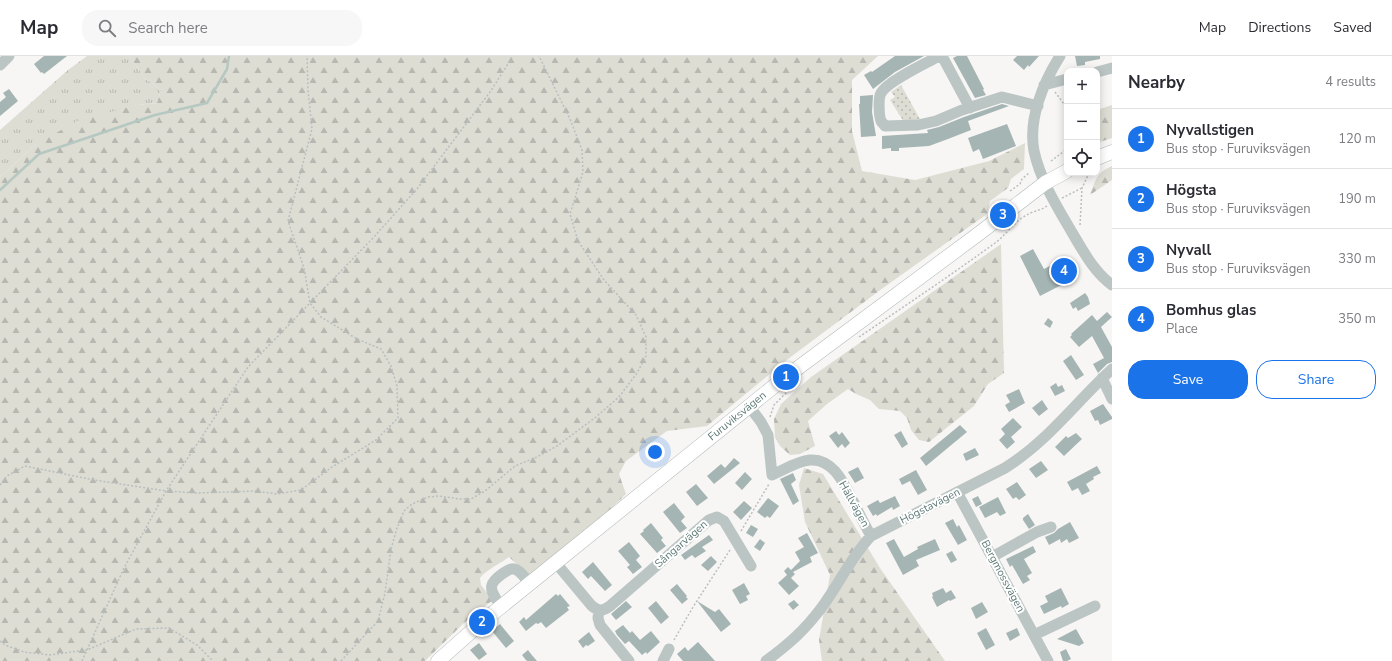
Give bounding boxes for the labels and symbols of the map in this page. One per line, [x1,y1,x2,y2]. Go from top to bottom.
pin: 3 [990,200,1016,230]
pin: 4 [1051,256,1077,286]
pin: 1 [773,362,799,392]
street label: Furuviksvägen [705,388,769,444]
your location [645,442,665,462]
street label: Hällvägen [835,478,873,530]
street label: Högstavägen [897,484,963,528]
street label: Sångarvägen [651,517,711,571]
street label: Bergmossvägen [978,537,1028,615]
pin: 2 [469,607,495,637]

